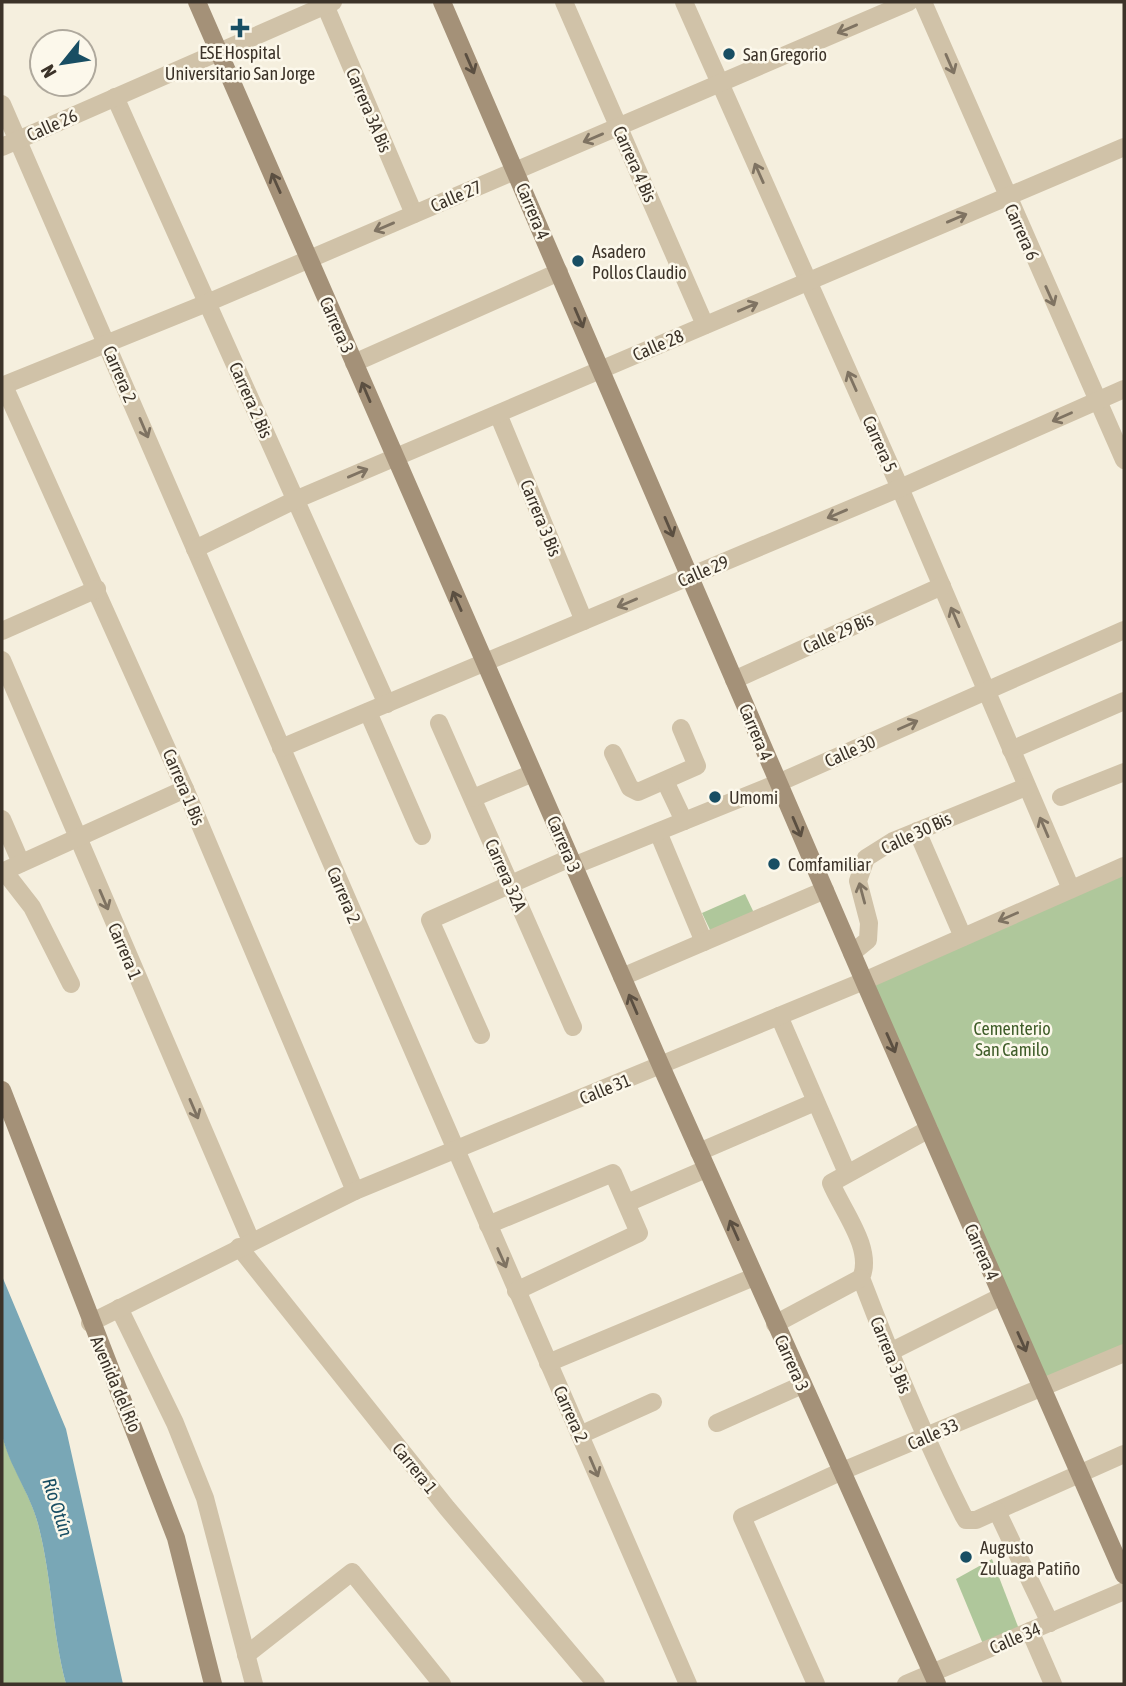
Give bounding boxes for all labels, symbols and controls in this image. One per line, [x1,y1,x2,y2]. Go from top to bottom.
marker: ESE Hospital Universitario San Jorge [230,18,250,38]
one-way arrow [837,23,858,36]
north arrow [28,28,98,98]
place label: ESE Hospital Universitario San Jorge [165,42,315,84]
place label: San Gregorio [743,44,827,65]
marker: San Gregorio [721,46,737,62]
one-way arrow [464,53,477,75]
one-way arrow [944,53,957,75]
text: N [36,61,61,82]
street label: Carrera 3A Bis [342,65,396,155]
street label: Calle 26 [23,105,81,145]
street label: Carrera 4 Bis [609,123,661,205]
one-way arrow [582,132,604,145]
one-way arrow [752,163,765,184]
one-way arrow [269,173,282,195]
street label: Calle 27 [427,176,485,216]
street label: Carrera 4 [512,180,554,242]
street label: Carrera 6 [1000,201,1044,263]
one-way arrow [946,211,967,224]
one-way arrow [373,221,395,234]
place label: Asadero Pollos Claudio [592,241,687,283]
marker: Asadero Pollos Claudio [570,253,586,269]
one-way arrow [1044,284,1057,306]
street label: Carrera 3 [315,294,359,356]
one-way arrow [737,300,758,313]
one-way arrow [573,307,586,328]
street label: Calle 28 [629,325,687,365]
street label: Carrera 2 [99,343,141,405]
street label: Carrera 2 Bis [225,359,277,441]
one-way arrow [845,371,858,392]
one-way arrow [359,382,372,403]
one-way arrow [1052,411,1073,424]
street label: Carrera 5 [858,413,902,475]
one-way arrow [138,417,151,439]
one-way arrow [347,466,368,479]
street label: Carrera 3 Bis [516,477,566,559]
one-way arrow [827,509,848,522]
one-way arrow [664,516,677,537]
street label: Calle 29 [674,551,732,591]
one-way arrow [450,591,463,612]
one-way arrow [617,597,639,610]
one-way arrow [948,607,961,629]
street label: Calle 29 Bis [800,608,876,658]
street label: Carrera 4 [735,701,777,763]
one-way arrow [896,718,918,731]
street label: Calle 30 [821,731,879,771]
street label: Carrera 1 Bis [159,746,209,828]
place label: Umomi [729,787,778,808]
marker: Umomi [707,789,723,805]
street label: Calle 30 Bis [878,808,954,858]
street label: Carrera 3 [543,813,585,875]
one-way arrow [791,815,804,837]
one-way arrow [1037,816,1050,838]
street label: Carrera 32A [481,836,531,915]
place label: Comfamiliar [788,854,871,875]
marker: Comfamiliar [766,856,782,872]
street label: Carrera 2 [323,864,365,926]
one-way arrow [854,882,867,904]
one-way arrow [98,889,111,911]
one-way arrow [998,911,1019,924]
street label: Carrera 1 [104,920,146,982]
one-way arrow [626,993,639,1015]
park label: Cementerio San Camilo [973,1018,1051,1060]
one-way arrow [885,1032,898,1054]
street label: Calle 31 [576,1069,634,1109]
one-way arrow [188,1098,201,1119]
one-way arrow [727,1220,740,1241]
street label: Carrera 4 [960,1221,1004,1283]
one-way arrow [496,1247,509,1269]
street label: Carrera 3 Bis [866,1314,916,1396]
one-way arrow [1016,1330,1029,1352]
street label: Carrera 3 [770,1332,814,1394]
street label: Avenida del Río [86,1333,146,1435]
street label: Carrera 2 [549,1383,593,1445]
street label: Calle 33 [904,1414,962,1454]
street label: Carrera 1 [388,1438,442,1498]
one-way arrow [588,1455,601,1477]
water label: Río Otún [38,1475,78,1539]
place label: Augusto Zuluaga Patiño [980,1537,1080,1579]
marker: Augusto Zuluaga Patiño [958,1549,974,1565]
street label: Calle 34 [986,1618,1044,1658]

